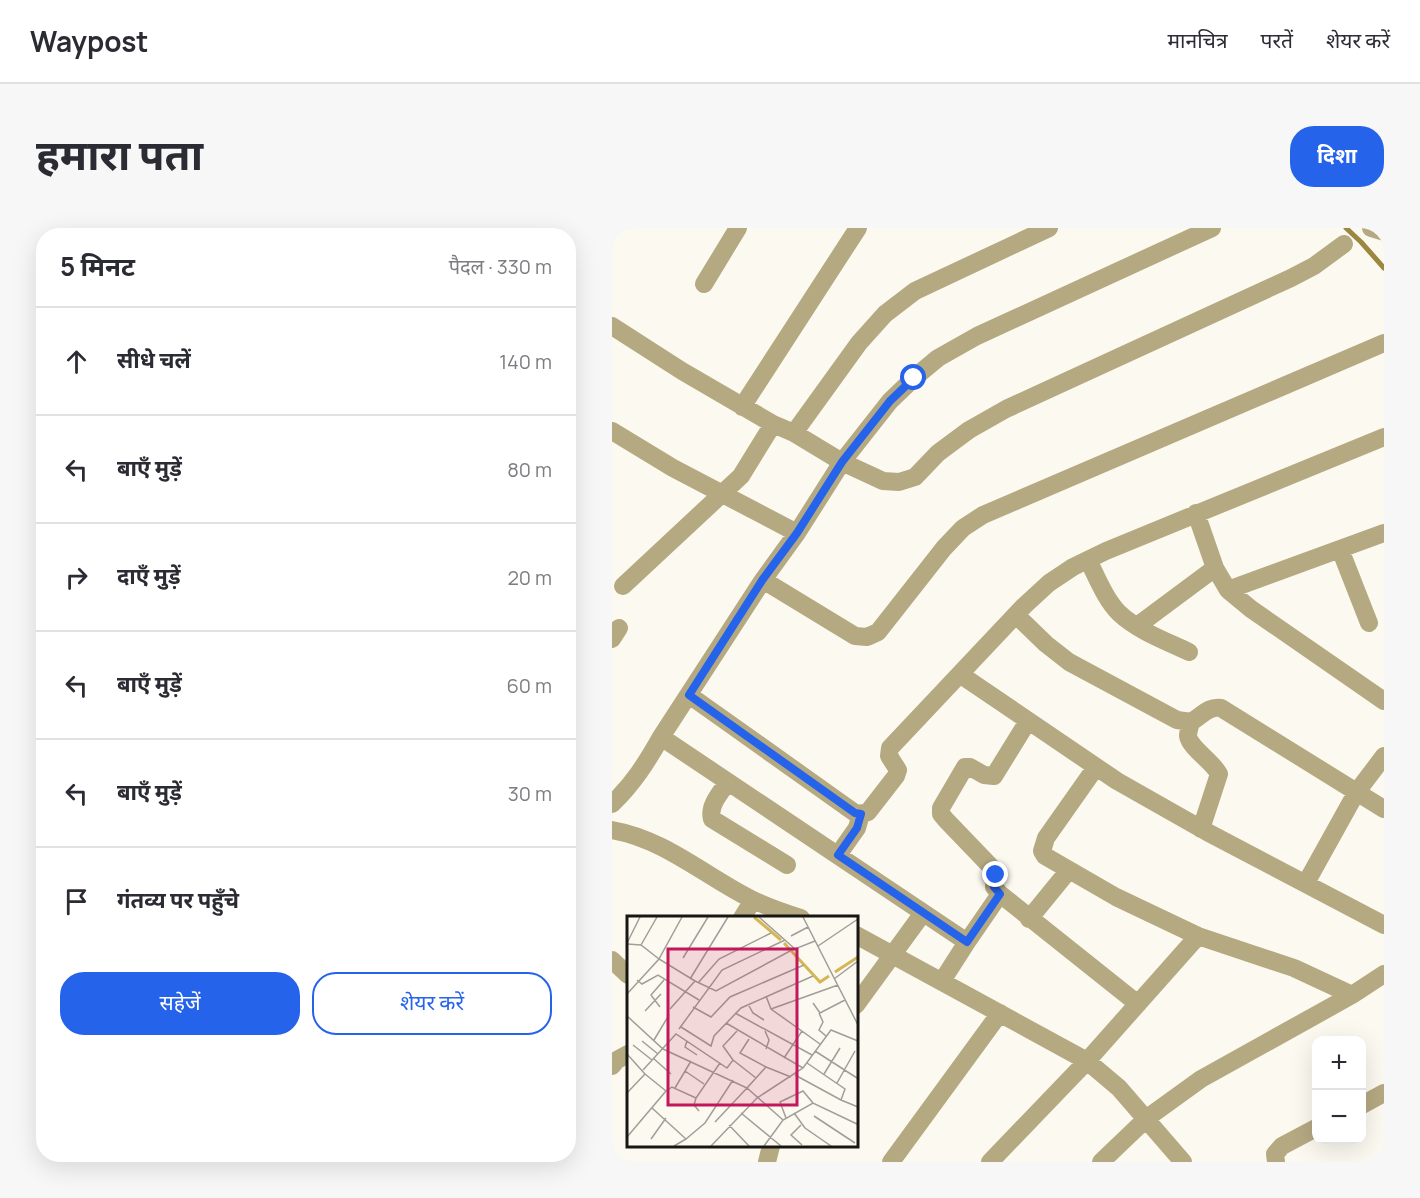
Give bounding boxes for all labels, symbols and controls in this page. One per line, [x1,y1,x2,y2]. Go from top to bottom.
text: Waypost [30,22,149,60]
text: मानचित्र [1168,26,1228,54]
text: परतें [1261,26,1293,54]
text: शेयर करें [1326,26,1390,54]
text: हमारा पता [36,125,203,183]
button: दिशा [1290,126,1384,187]
text: 5 मिनट [60,248,135,284]
text: पैदल · 330 m [449,253,552,280]
icon: ahead [60,345,93,378]
text: सीधे चलें [117,345,191,375]
text: 140 m [499,348,552,375]
route start [900,364,926,390]
icon: left [60,453,93,486]
text: बाएँ मुड़ें [117,453,182,483]
text: 80 m [507,456,552,483]
icon: right [60,561,93,594]
text: दाएँ मुड़ें [117,561,180,591]
text: 20 m [507,564,552,591]
icon: left [60,669,93,702]
text: बाएँ मुड़ें [117,669,182,699]
text: 60 m [506,672,552,699]
icon: left [60,777,93,810]
text: बाएँ मुड़ें [117,777,182,807]
text: 30 m [508,780,552,807]
route end [982,861,1008,887]
icon: arrive [60,885,93,918]
text: गंतव्य पर पहुँचे [117,885,239,915]
inset map [627,916,858,1147]
button: सहेजें [60,972,300,1035]
button: शेयर करें [312,972,552,1035]
map controls [1312,1036,1366,1144]
button: + [1312,1036,1366,1090]
button: − [1312,1090,1366,1144]

